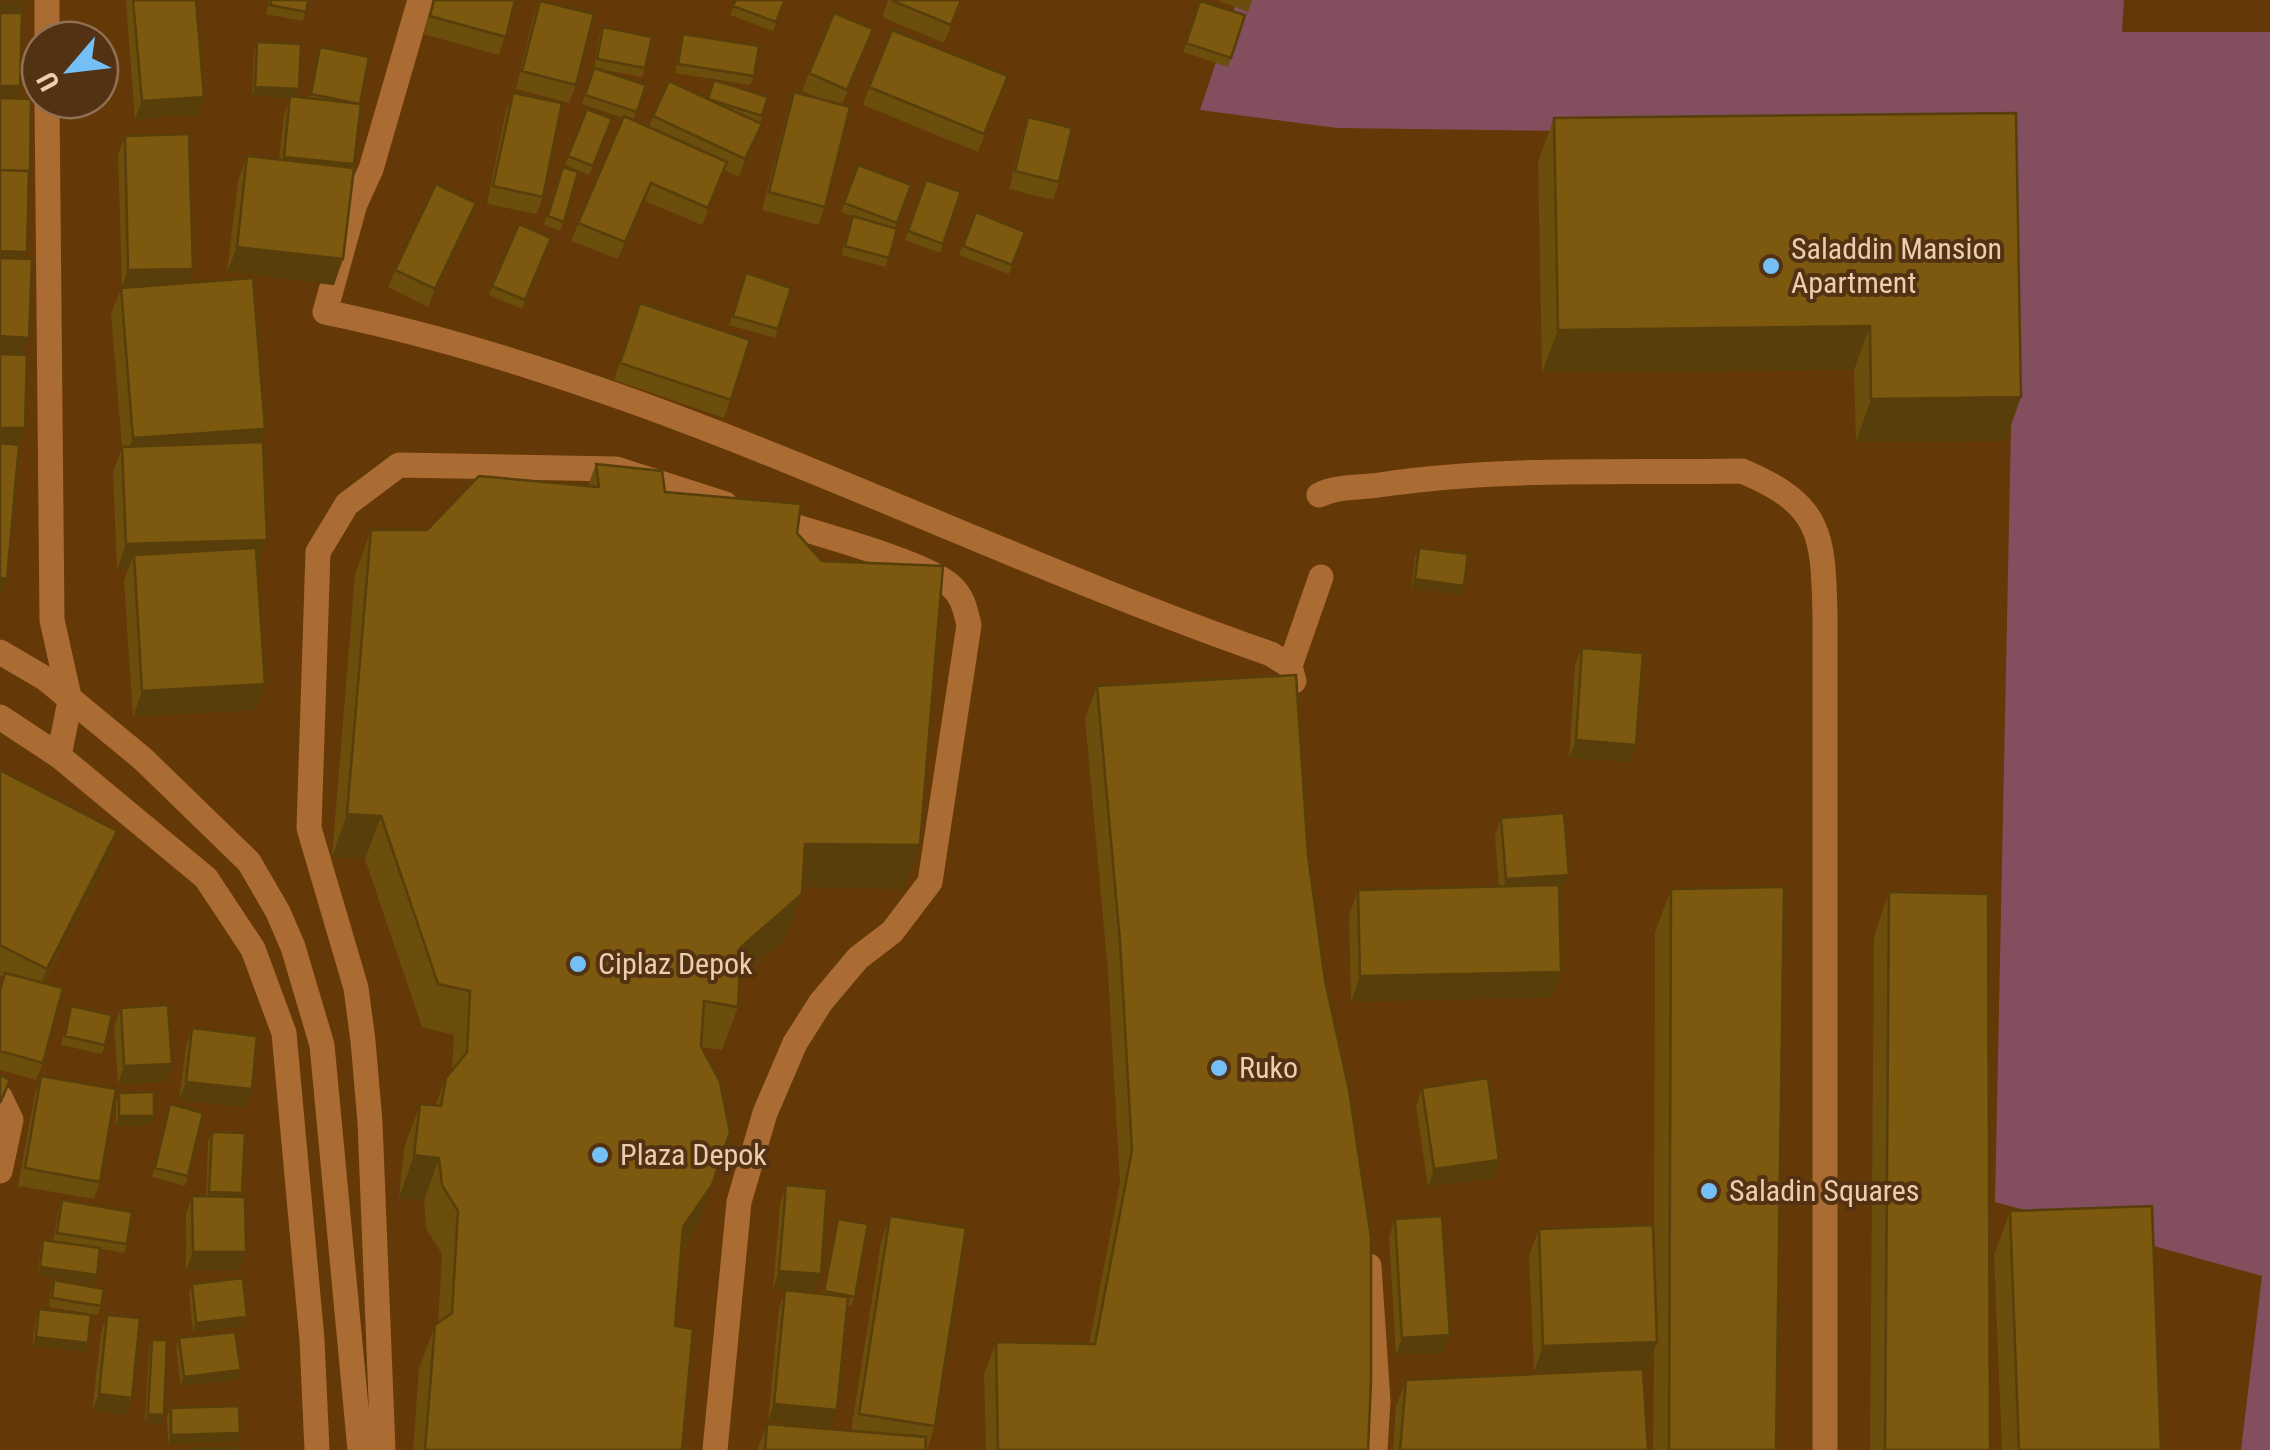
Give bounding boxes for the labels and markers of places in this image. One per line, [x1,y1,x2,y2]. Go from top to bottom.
place label: Saladdin Mansion Apartment [1791,231,2002,300]
marker: Saladdin Mansion Apartment [1760,255,1782,277]
place label: Ciplaz Depok [598,946,753,981]
marker: Ciplaz Depok [567,953,589,975]
place label: Ruko [1239,1050,1298,1085]
marker: Ruko [1208,1057,1230,1079]
place label: Plaza Depok [620,1137,767,1172]
marker: Plaza Depok [589,1144,611,1166]
place label: Saladin Squares [1729,1173,1919,1208]
marker: Saladin Squares [1698,1180,1720,1202]

